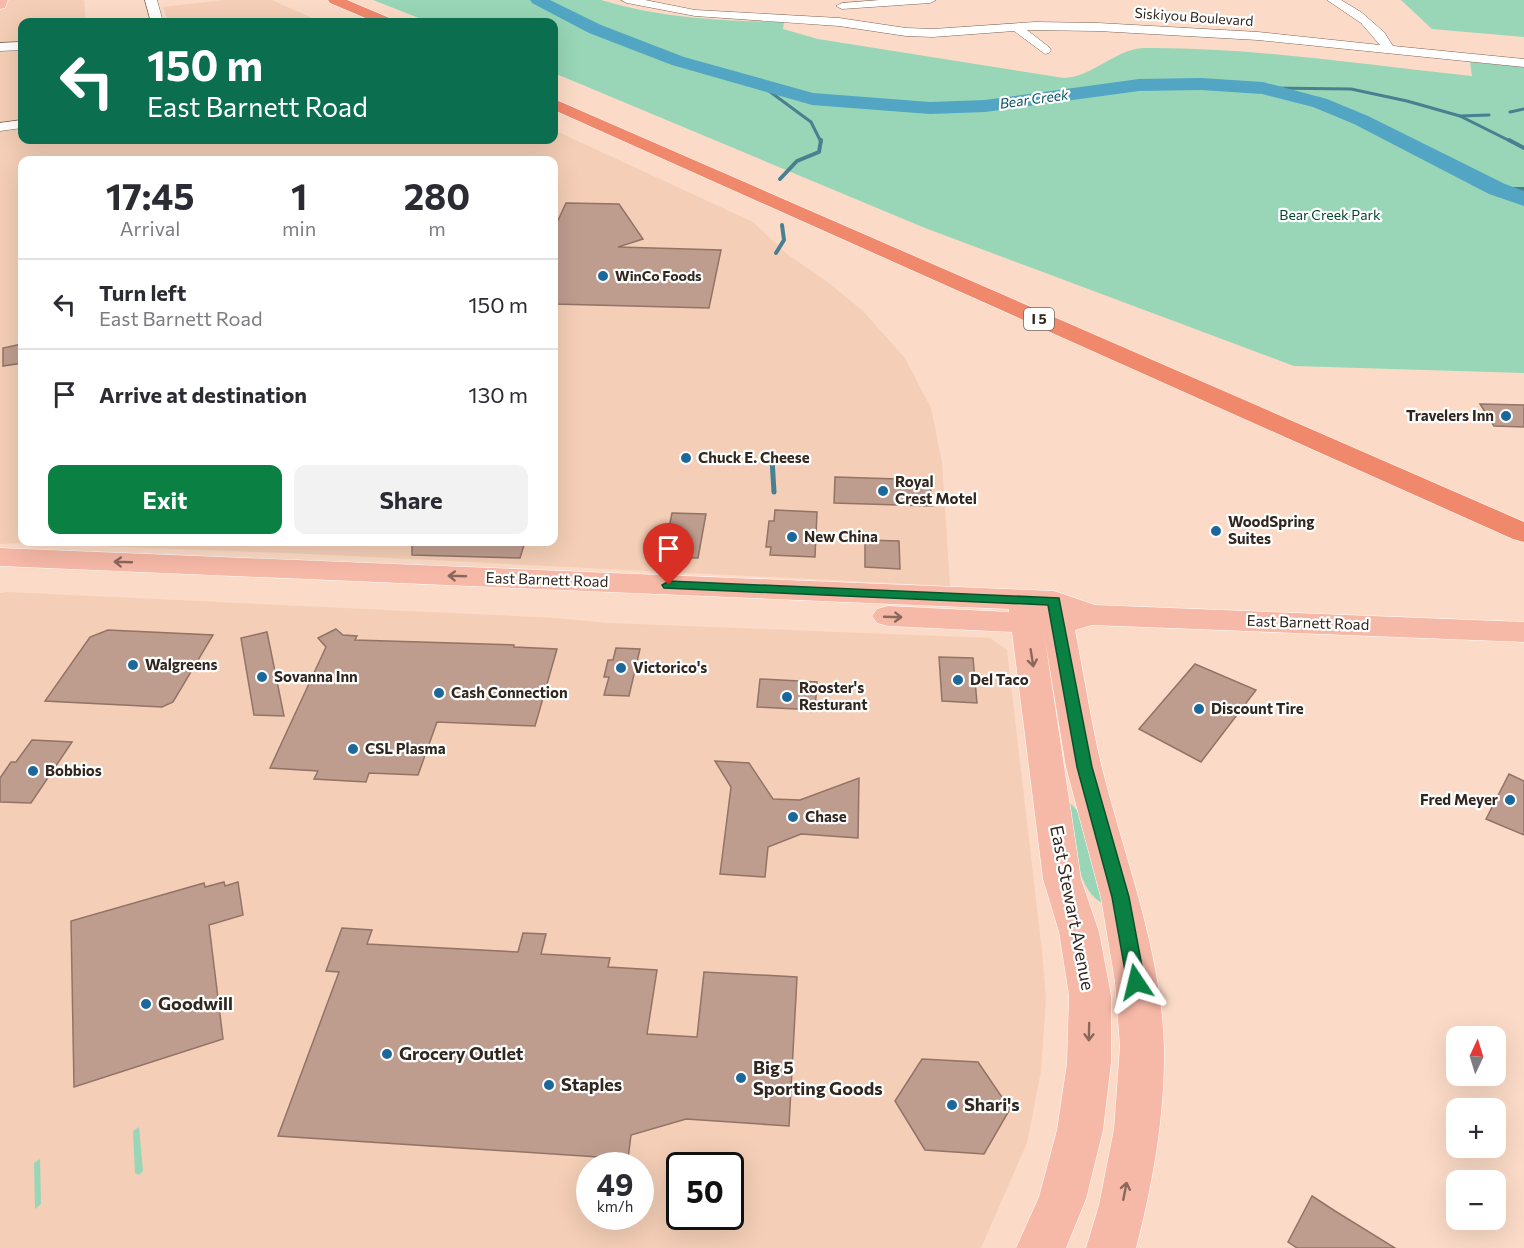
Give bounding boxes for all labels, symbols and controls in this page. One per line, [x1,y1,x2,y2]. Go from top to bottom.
street label: Siskiyou Boulevard [1134,4,1254,29]
text: 150 m [147,38,263,90]
icon: left [48,42,126,120]
water label: Bear Creek [998,85,1070,112]
text: East Barnett Road [147,90,368,123]
text: 17:45 [106,173,194,217]
text: 1 [291,173,307,217]
text: 280 [404,173,470,217]
park label: Bear Creek Park [1279,206,1381,223]
text: Arrival [120,216,180,240]
text: min [282,216,316,240]
text: m [428,216,446,240]
place label: WinCo Foods [615,267,702,284]
marker: WinCo Foods [596,269,610,283]
text: Turn left [99,279,186,306]
icon: left [48,288,81,321]
text: 150 m [468,291,528,318]
text: East Barnett Road [99,306,263,330]
road number: I 5 [1024,308,1054,330]
icon: arrive [48,378,81,411]
text: Arrive at destination [99,381,307,408]
text: 130 m [468,381,528,408]
place label: Travelers Inn [1406,406,1494,424]
marker: Travelers Inn [1499,409,1513,423]
place label: Chuck E. Cheese [698,448,810,466]
marker: Chuck E. Cheese [679,451,693,465]
button: Exit [48,465,282,534]
button: Share [294,465,528,534]
place label: Royal Crest Motel [895,472,977,507]
marker: Royal Crest Motel [876,484,890,498]
place label: WoodSpring Suites [1228,512,1315,547]
pin [643,523,694,585]
marker: WoodSpring Suites [1209,524,1223,538]
place label: New China [804,527,878,545]
marker: New China [785,530,799,544]
icon: arrive [652,532,685,565]
one-way arrow [114,557,134,568]
street label: East Barnett Road [485,568,609,590]
one-way arrow [447,570,467,581]
one-way arrow [882,611,902,622]
street label: East Barnett Road [1246,611,1370,633]
one-way arrow [1026,647,1037,667]
place label: Walgreens [145,655,218,673]
marker: Walgreens [126,658,140,672]
place label: Victorico's [633,658,707,676]
marker: Victorico's [614,661,628,675]
place label: Sovanna Inn [274,667,358,685]
marker: Sovanna Inn [255,670,269,684]
place label: Del Taco [970,670,1029,688]
marker: Del Taco [951,673,965,687]
place label: Rooster's Resturant [799,678,867,713]
place label: Cash Connection [451,683,568,701]
marker: Cash Connection [432,686,446,700]
marker: Rooster's Resturant [780,690,794,704]
place label: Discount Tire [1211,699,1304,717]
marker: Discount Tire [1192,702,1206,716]
place label: CSL Plasma [365,739,446,757]
marker: CSL Plasma [346,742,360,756]
place label: Bobbios [45,761,102,779]
marker: Bobbios [26,764,40,778]
place label: Fred Meyer [1420,790,1498,808]
marker: Fred Meyer [1503,793,1517,807]
place label: Chase [805,807,847,825]
marker: Chase [786,810,800,824]
street label: East Stewart Avenue [1046,823,1100,992]
position arrow [1104,950,1168,1014]
place label: Goodwill [158,992,233,1014]
marker: Goodwill [139,997,153,1011]
one-way arrow [1083,1021,1095,1041]
north arrow [1446,1026,1506,1086]
map controls [1446,1026,1506,1230]
place label: Grocery Outlet [399,1042,524,1064]
marker: Grocery Outlet [380,1047,394,1061]
place label: Big 5 Sporting Goods [753,1056,883,1099]
marker: Big 5 Sporting Goods [734,1071,748,1085]
place label: Staples [561,1073,622,1095]
marker: Staples [542,1078,556,1092]
place label: Shari's [964,1093,1020,1115]
marker: Shari's [945,1098,959,1112]
button: + [1446,1098,1506,1158]
speed limit sign: 50 [666,1152,744,1230]
text: 49 [597,1165,633,1202]
button: − [1446,1170,1506,1230]
one-way arrow [1120,1182,1131,1202]
text: km/h [597,1197,633,1215]

